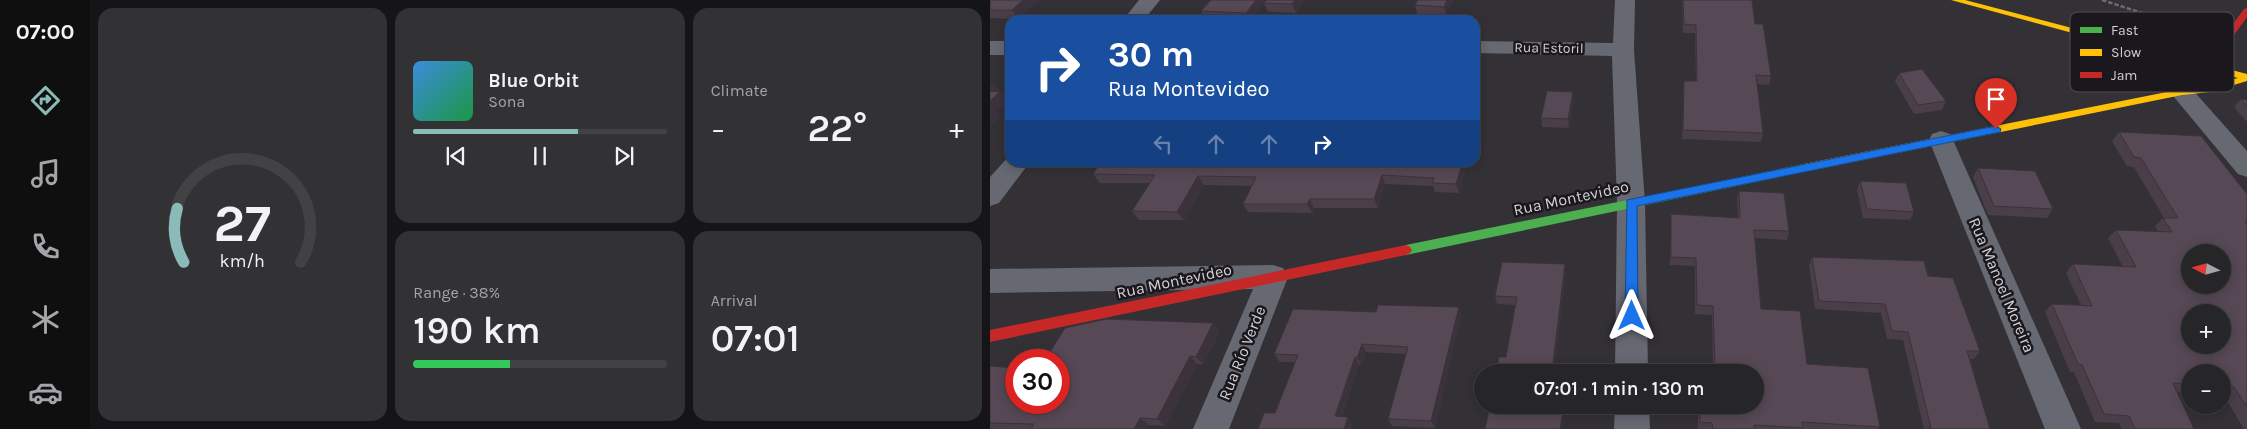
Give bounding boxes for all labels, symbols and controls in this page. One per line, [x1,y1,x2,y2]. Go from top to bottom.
legend [2070,12,2234,92]
text: 07:00 [16,19,74,45]
text: Fast [2111,22,2138,39]
text: 30 m [1108,34,1194,75]
icon: right [1025,35,1090,100]
street label: Rua Estoril [1514,39,1584,57]
text: Slow [2111,44,2141,61]
text: Jam [2111,67,2137,84]
text: Blue Orbit [488,70,579,92]
text: Rua Montevideo [1108,76,1270,102]
pin [1975,78,2017,129]
text: Climate [711,81,768,100]
icon: directions [28,83,63,118]
icon: arrive [1982,85,2010,113]
text: Sona [488,92,525,111]
text: 22° [807,106,867,151]
text: − [711,112,725,145]
text: + [949,112,964,145]
icon: left [1149,130,1177,158]
icon: ahead [1202,130,1230,158]
icon: ahead [1255,130,1283,158]
icon: right [1308,130,1336,158]
icon: previous [442,142,470,170]
icon: pause [526,142,554,170]
icon: next [610,142,638,170]
icon: music [28,156,63,191]
street label: Rua Montevideo [1512,176,1630,220]
text: 27 [214,193,271,254]
street label: Rua Manoel Moreira [1965,215,2039,355]
icon: phone [28,229,63,264]
north arrow [2181,244,2231,294]
map controls [2181,244,2231,414]
text: km/h [220,251,265,272]
street label: Rua Montevideo [1115,259,1233,303]
text: Range · 38% [413,283,500,302]
position arrow [1605,289,1657,341]
text: Arrival [711,291,758,310]
icon: climate [28,302,63,337]
street label: Rua Río Verde [1215,303,1269,403]
button: + [2181,304,2231,354]
text: 190 km [413,308,541,353]
text: 07:01 [711,316,800,361]
speed limit sign: 30 [1005,349,1070,414]
button: − [2181,364,2231,414]
icon: car [28,375,63,410]
text: 07:01 · 1 min · 130 m [1533,378,1705,400]

